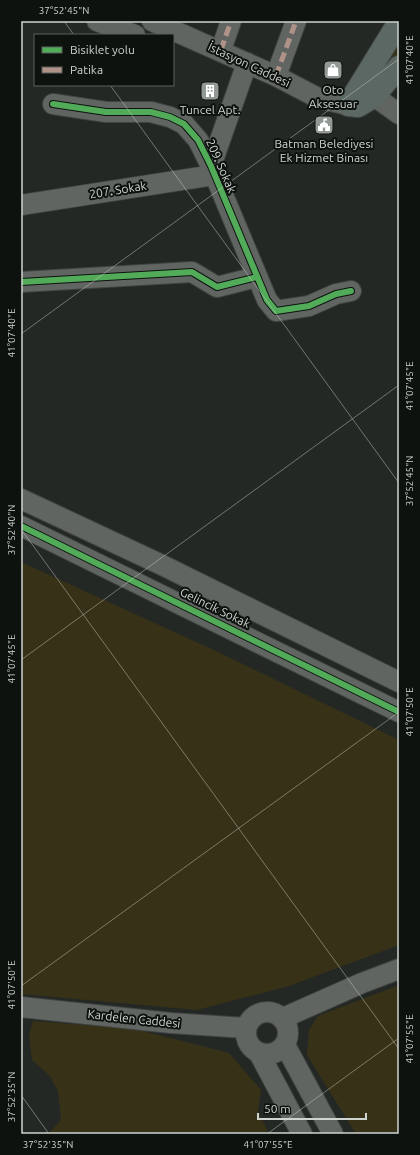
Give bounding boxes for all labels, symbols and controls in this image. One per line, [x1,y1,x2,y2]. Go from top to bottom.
text: 37°52'45"N [39,5,89,16]
legend [34,34,174,86]
text: 41°07'40"E [404,35,415,85]
street label: İstasyon Caddesi [206,40,292,89]
text: Bisiklet yolu [70,43,135,56]
shop icon: Oto Aksesuar [322,59,344,81]
text: Patika [70,63,103,76]
building icon: Tuncel Apt. [199,80,221,102]
place label: Oto Aksesuar [309,83,358,110]
place label: Tuncel Apt. [180,103,240,116]
public building icon: Batman Belediyesi Ek Hizmet Binası [313,114,335,136]
street label: 209. Sokak [204,137,239,195]
place label: Batman Belediyesi Ek Hizmet Binası [274,137,374,164]
street label: 207. Sokak [88,179,147,200]
text: 41°07'40"E [6,308,17,358]
text: 41°07'45"E [404,361,415,411]
text: 37°52'45"N [404,456,415,506]
text: 37°52'40"N [6,505,17,555]
street label: Gelincik Sokak [178,585,252,630]
text: 41°07'45"E [6,634,17,684]
text: 41°07'50"E [404,687,415,737]
text: 41°07'50"E [6,960,17,1010]
street label: Kardelen Caddesi [87,1007,181,1030]
text: 41°07'55"E [404,1014,415,1064]
text: 37°52'35"N [6,1072,17,1122]
scale bar [258,1095,366,1121]
text: 50 m [264,1102,291,1115]
text: 37°52'35"N [23,1139,73,1150]
text: 41°07'55"E [243,1139,293,1150]

